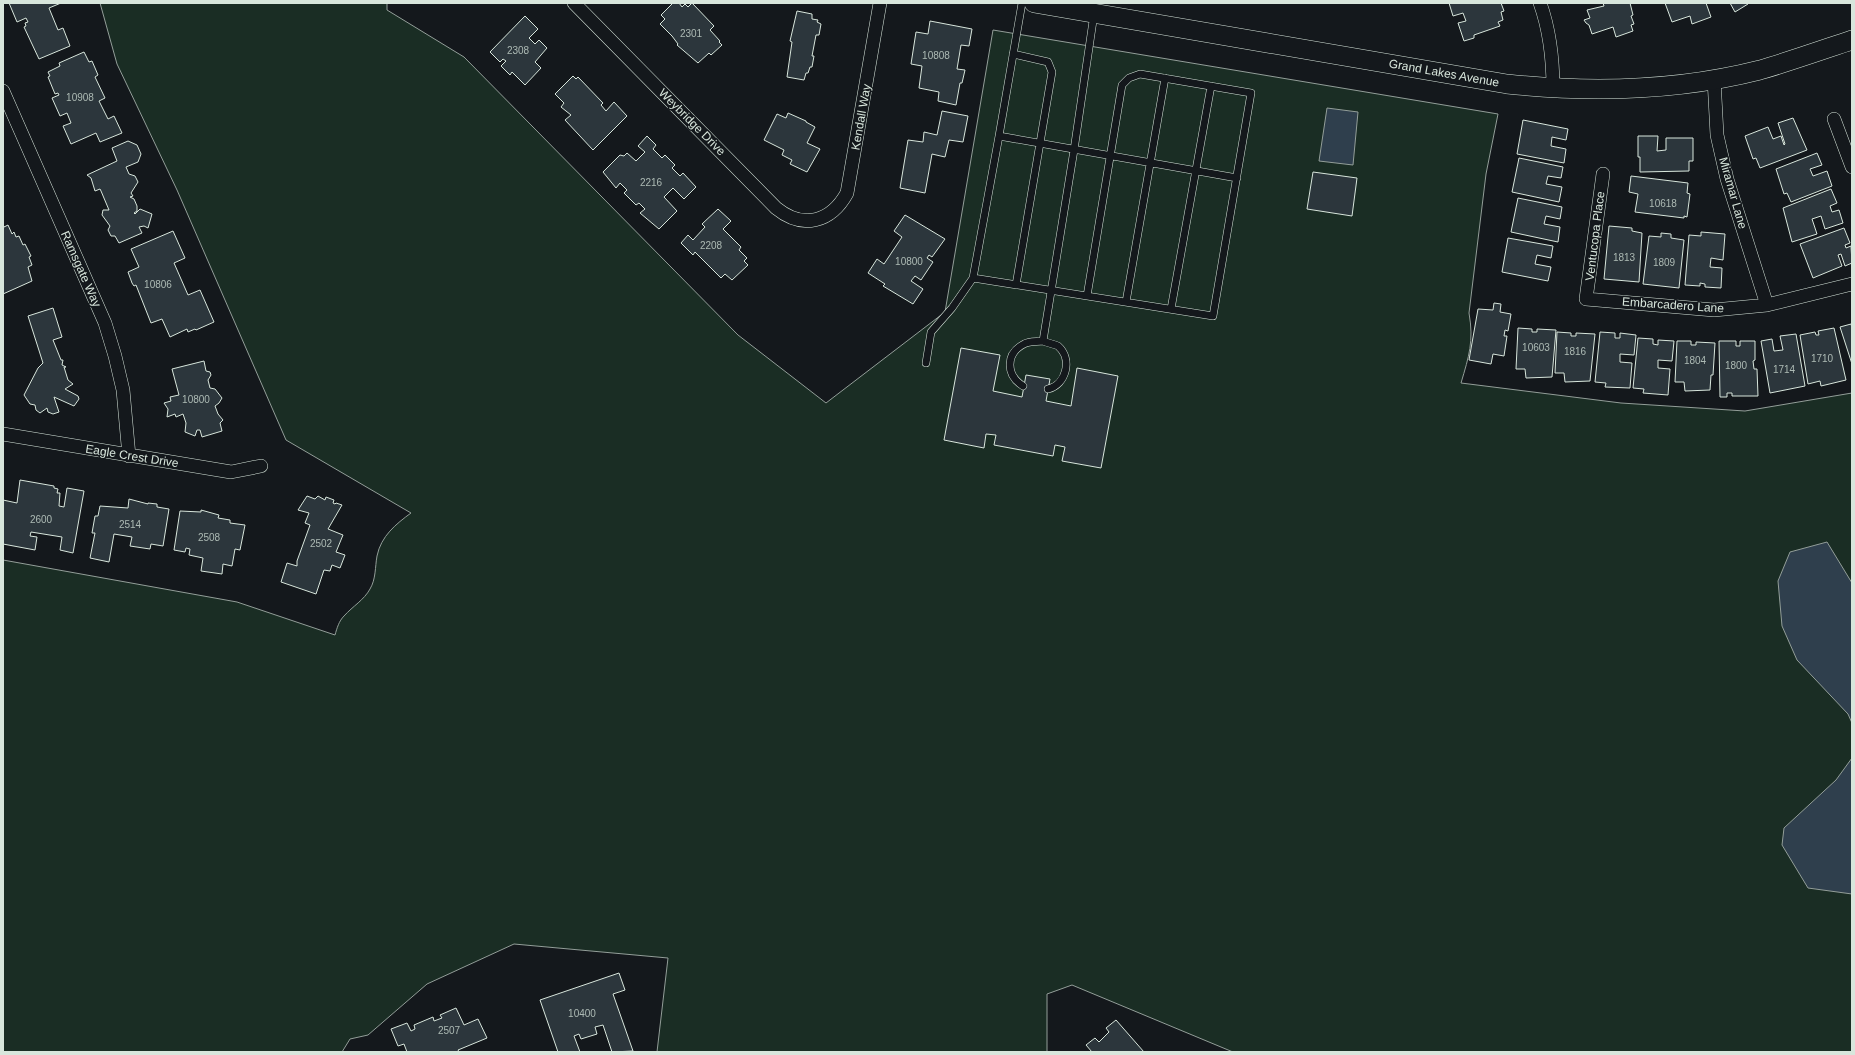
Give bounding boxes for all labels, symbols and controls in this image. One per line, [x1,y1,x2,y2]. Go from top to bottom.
house number: 2301 [680,28,703,39]
house number: 2308 [507,45,530,56]
house number: 10808 [922,50,950,61]
street label: Grand Lakes Avenue [1388,56,1501,90]
street label: Kendall Way [848,83,874,151]
street label: Weybridge Drive [656,86,728,158]
house number: 10908 [66,92,94,103]
street label: Miramar Lane [1716,155,1750,231]
house number: 2216 [640,177,663,188]
street label: Ventucopa Place [1583,190,1607,282]
house number: 10618 [1649,198,1677,209]
street label: Ramsgate Way [58,229,104,309]
house number: 2208 [700,240,723,251]
house number: 1813 [1613,252,1636,263]
house number: 10800 [895,256,923,267]
house number: 1809 [1653,257,1676,268]
house number: 10806 [144,279,172,290]
street label: Embarcadero Lane [1622,294,1725,316]
house number: 10603 [1522,342,1550,353]
house number: 1816 [1564,346,1587,357]
house number: 1710 [1811,353,1834,364]
house number: 1804 [1684,355,1707,366]
house number: 1800 [1725,360,1748,371]
house number: 1714 [1773,364,1796,375]
house number: 10800 [182,394,210,405]
street label: Eagle Crest Drive [84,442,180,470]
house number: 2600 [30,514,53,525]
house number: 2514 [119,519,142,530]
house number: 2508 [198,532,221,543]
house number: 2502 [310,538,333,549]
house number: 10400 [568,1008,596,1019]
house number: 2507 [438,1025,461,1036]

